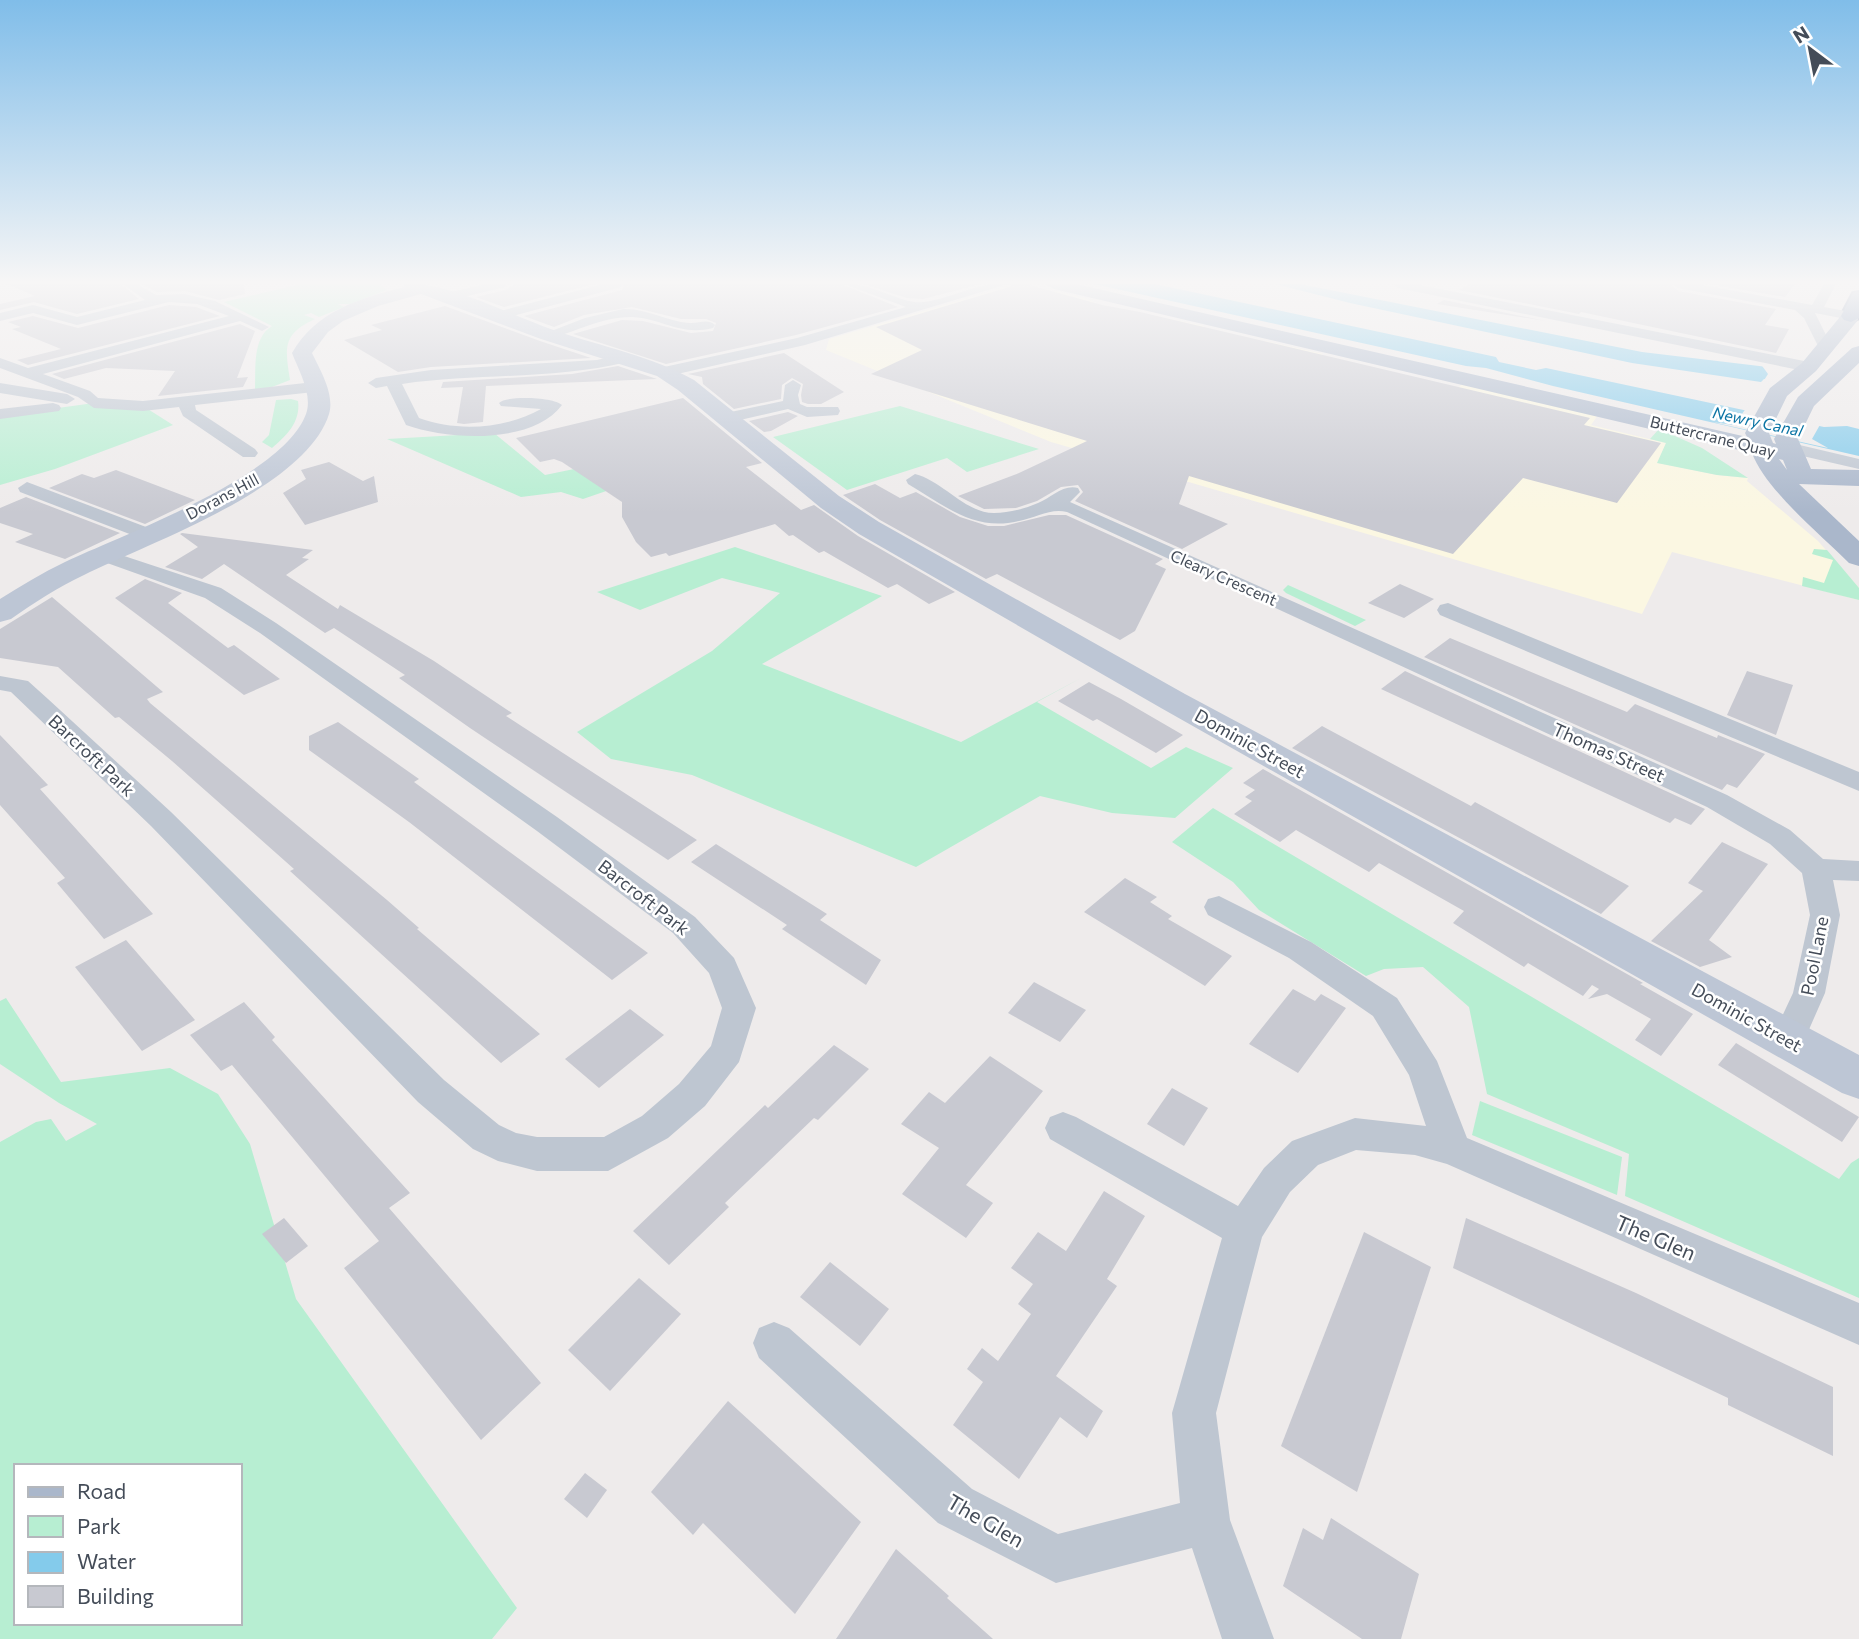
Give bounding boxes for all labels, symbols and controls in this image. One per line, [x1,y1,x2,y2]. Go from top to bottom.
north arrow [1775,14,1845,84]
text: N [1789,21,1813,48]
water label: Newry Canal [1711,402,1806,440]
street label: Buttercrane Quay [1648,411,1778,461]
street label: Dorans Hill [182,469,262,523]
street label: Cleary Crescent [1168,545,1281,609]
street label: Dominic Street [1191,704,1309,782]
street label: Barcroft Park [44,709,140,801]
street label: Thomas Street [1550,717,1668,787]
street label: Barcroft Park [594,854,694,940]
street label: Pool Lane [1796,915,1832,997]
street label: Dominic Street [1688,978,1806,1056]
street label: The Glen [1612,1209,1700,1265]
legend [14,1464,242,1625]
text: Road [77,1478,126,1503]
street label: The Glen [943,1488,1029,1552]
text: Park [77,1513,121,1538]
text: Water [77,1548,136,1573]
text: Building [77,1583,154,1608]

